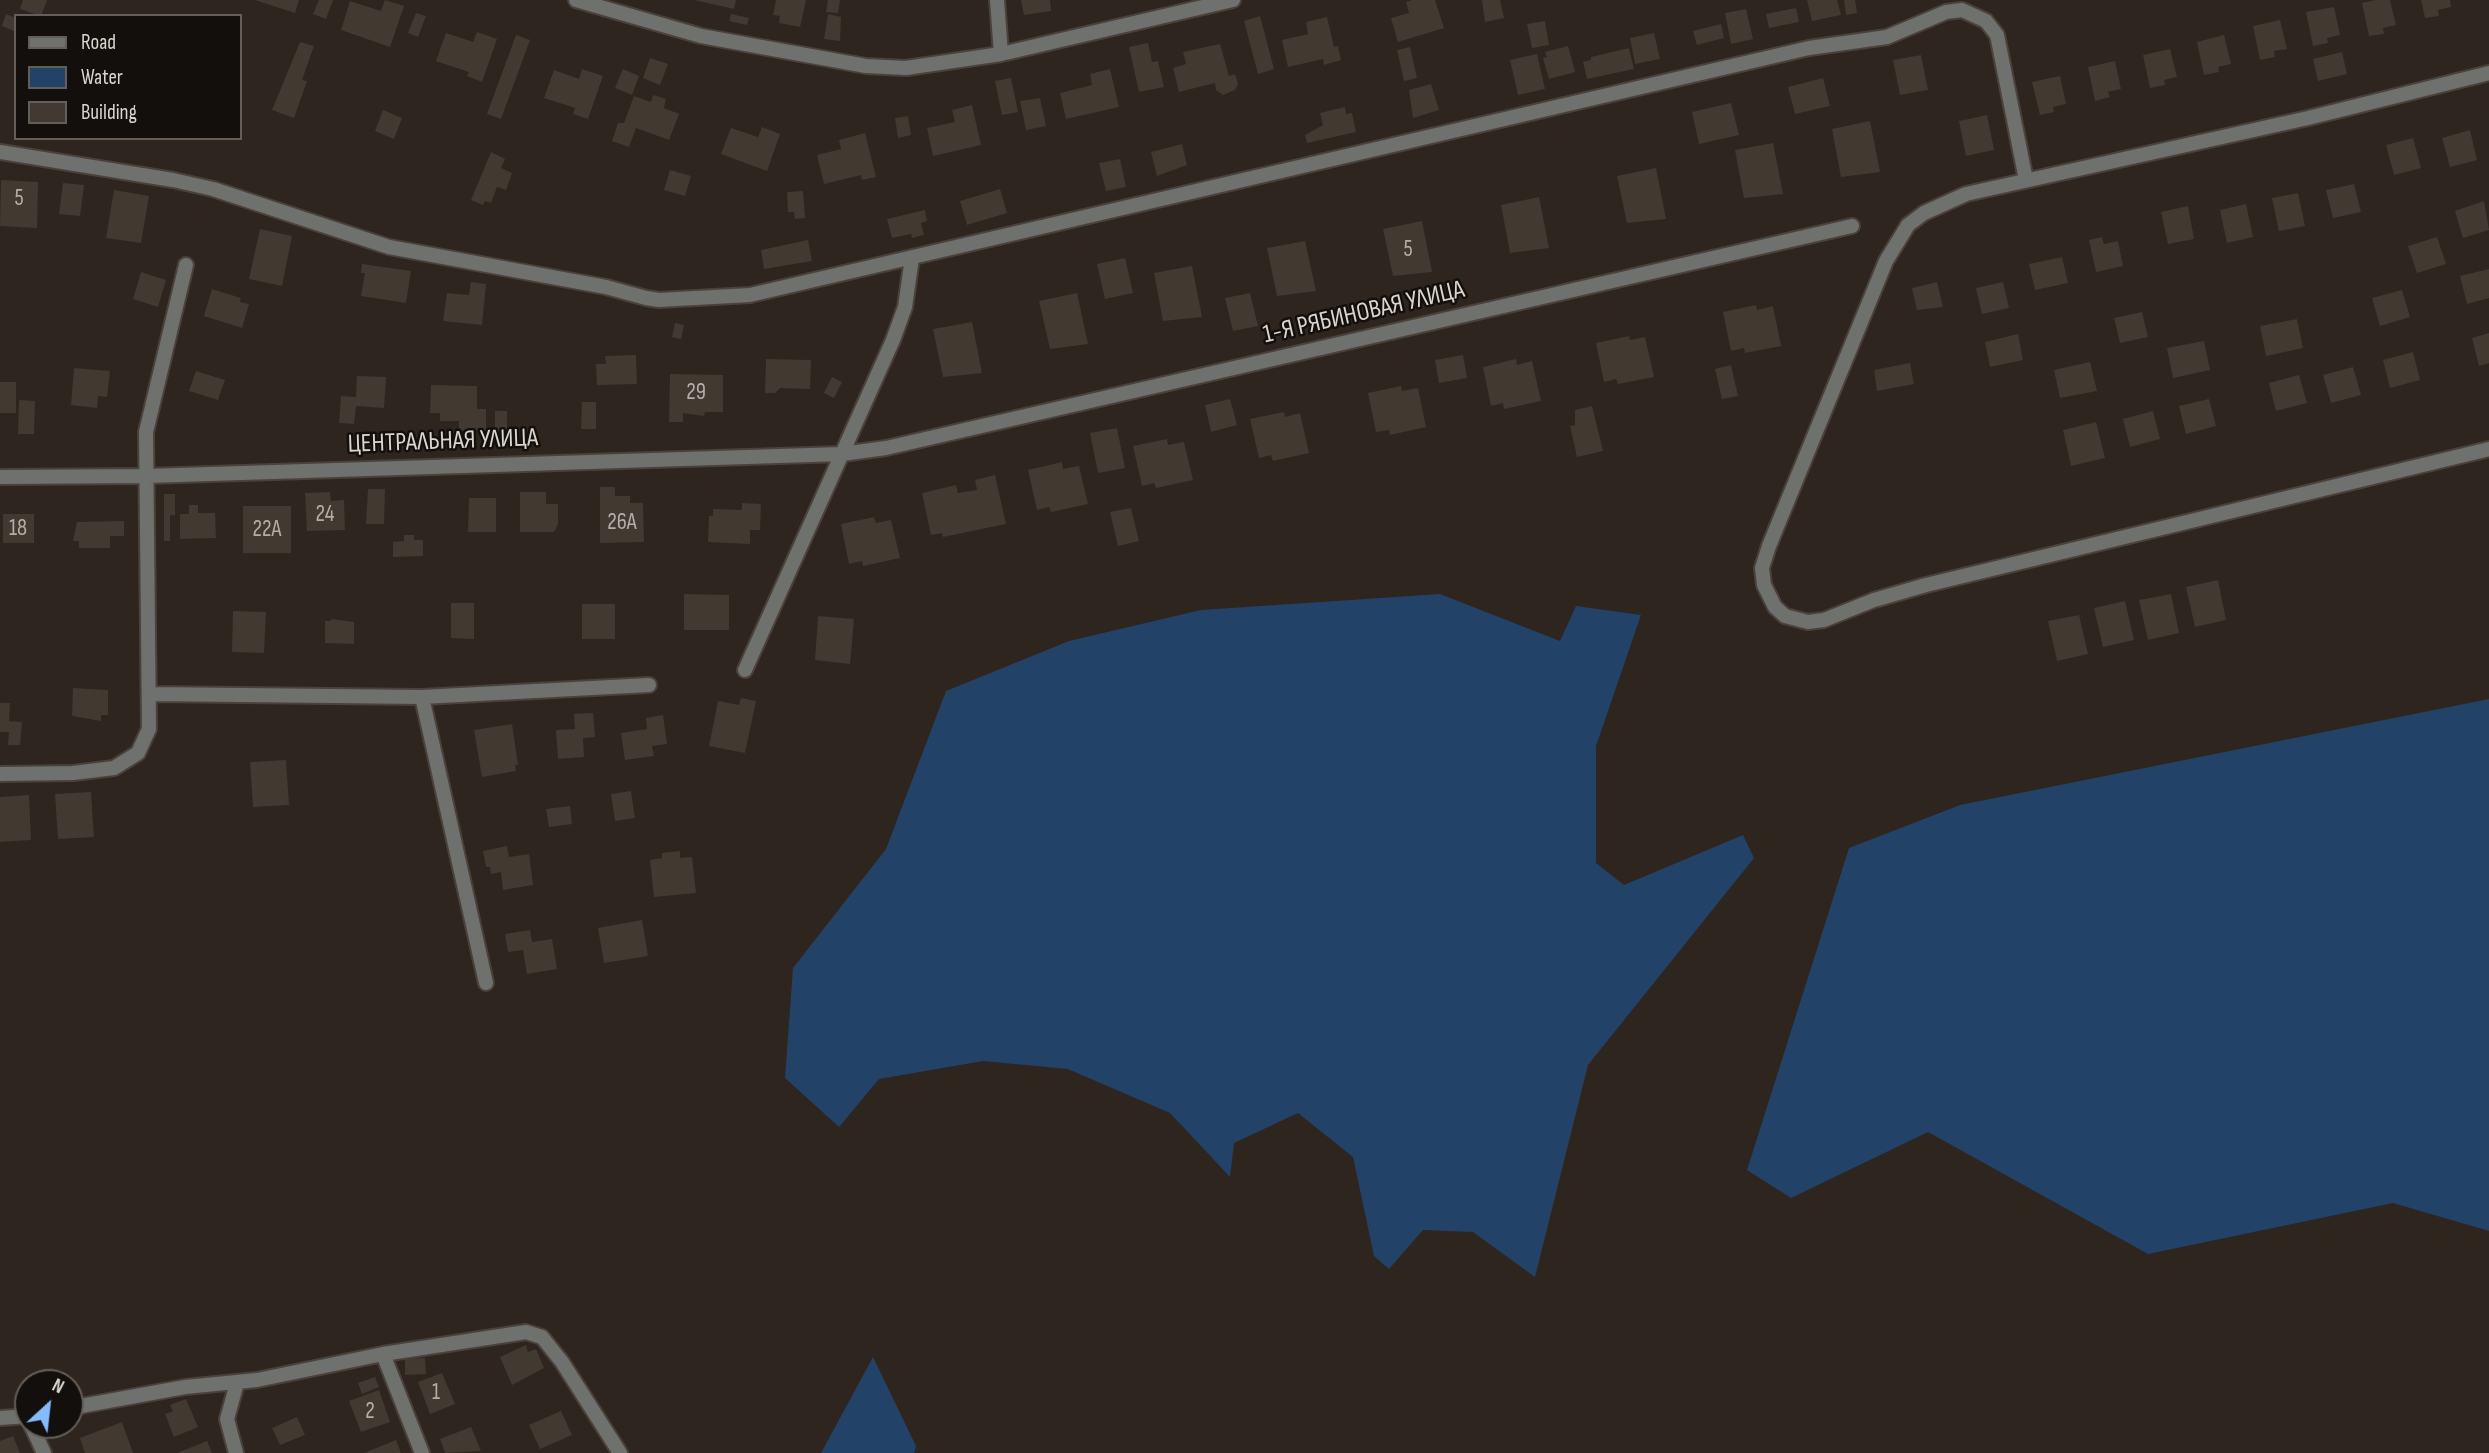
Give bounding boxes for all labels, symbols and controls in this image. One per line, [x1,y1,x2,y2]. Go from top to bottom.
legend [14,14,242,140]
text: Road [81,30,116,55]
text: Water [81,65,123,90]
text: Building [81,100,137,125]
house number: 5 [14,185,24,213]
house number: 5 [1403,236,1413,264]
street label: 1-Я РЯБИНОВАЯ УЛИЦА [1260,275,1468,351]
house number: 29 [686,379,706,407]
street label: ЦЕНТРАЛЬНАЯ УЛИЦА [347,423,539,461]
house number: 24 [316,501,334,529]
house number: 26А [607,509,637,537]
house number: 18 [9,515,27,543]
house number: 22А [253,516,281,544]
north arrow [14,1369,84,1439]
text: N [48,1374,68,1399]
house number: 1 [432,1379,440,1407]
house number: 2 [365,1398,375,1426]

